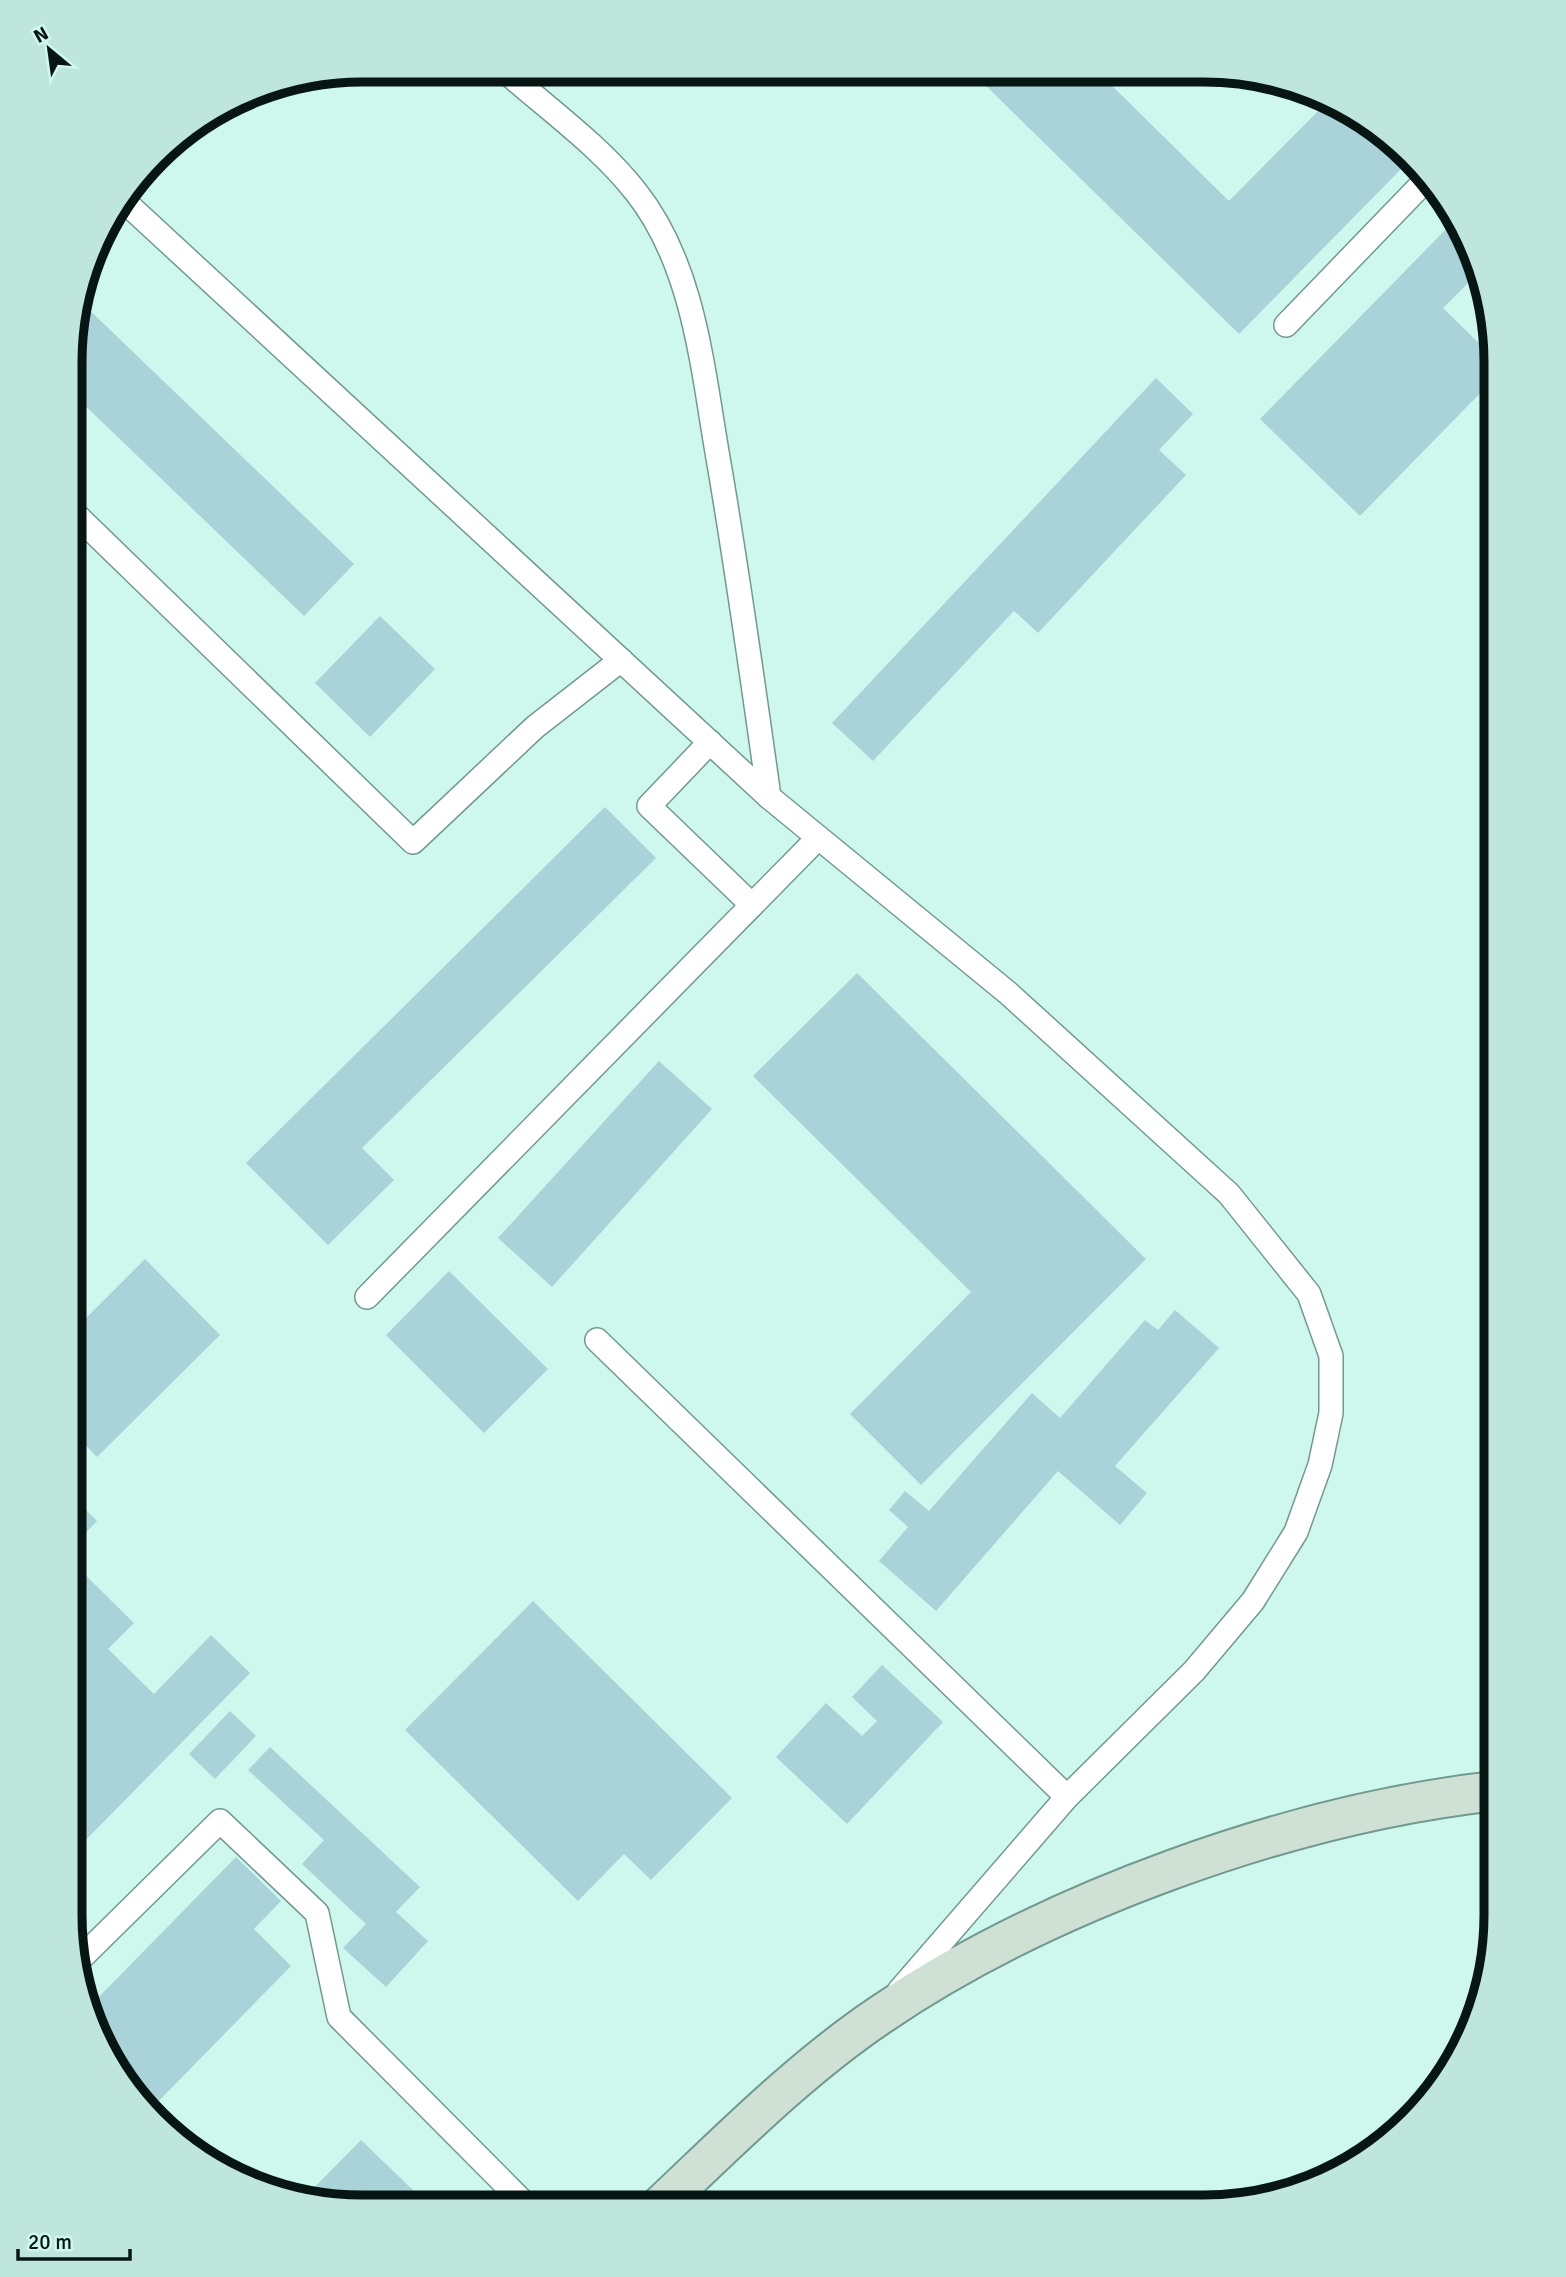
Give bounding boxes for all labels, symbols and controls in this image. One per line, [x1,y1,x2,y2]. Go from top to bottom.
north arrow [14,14,84,84]
text: N [30,21,53,49]
scale bar [18,2218,130,2262]
text: 20 m [28,2229,72,2255]

